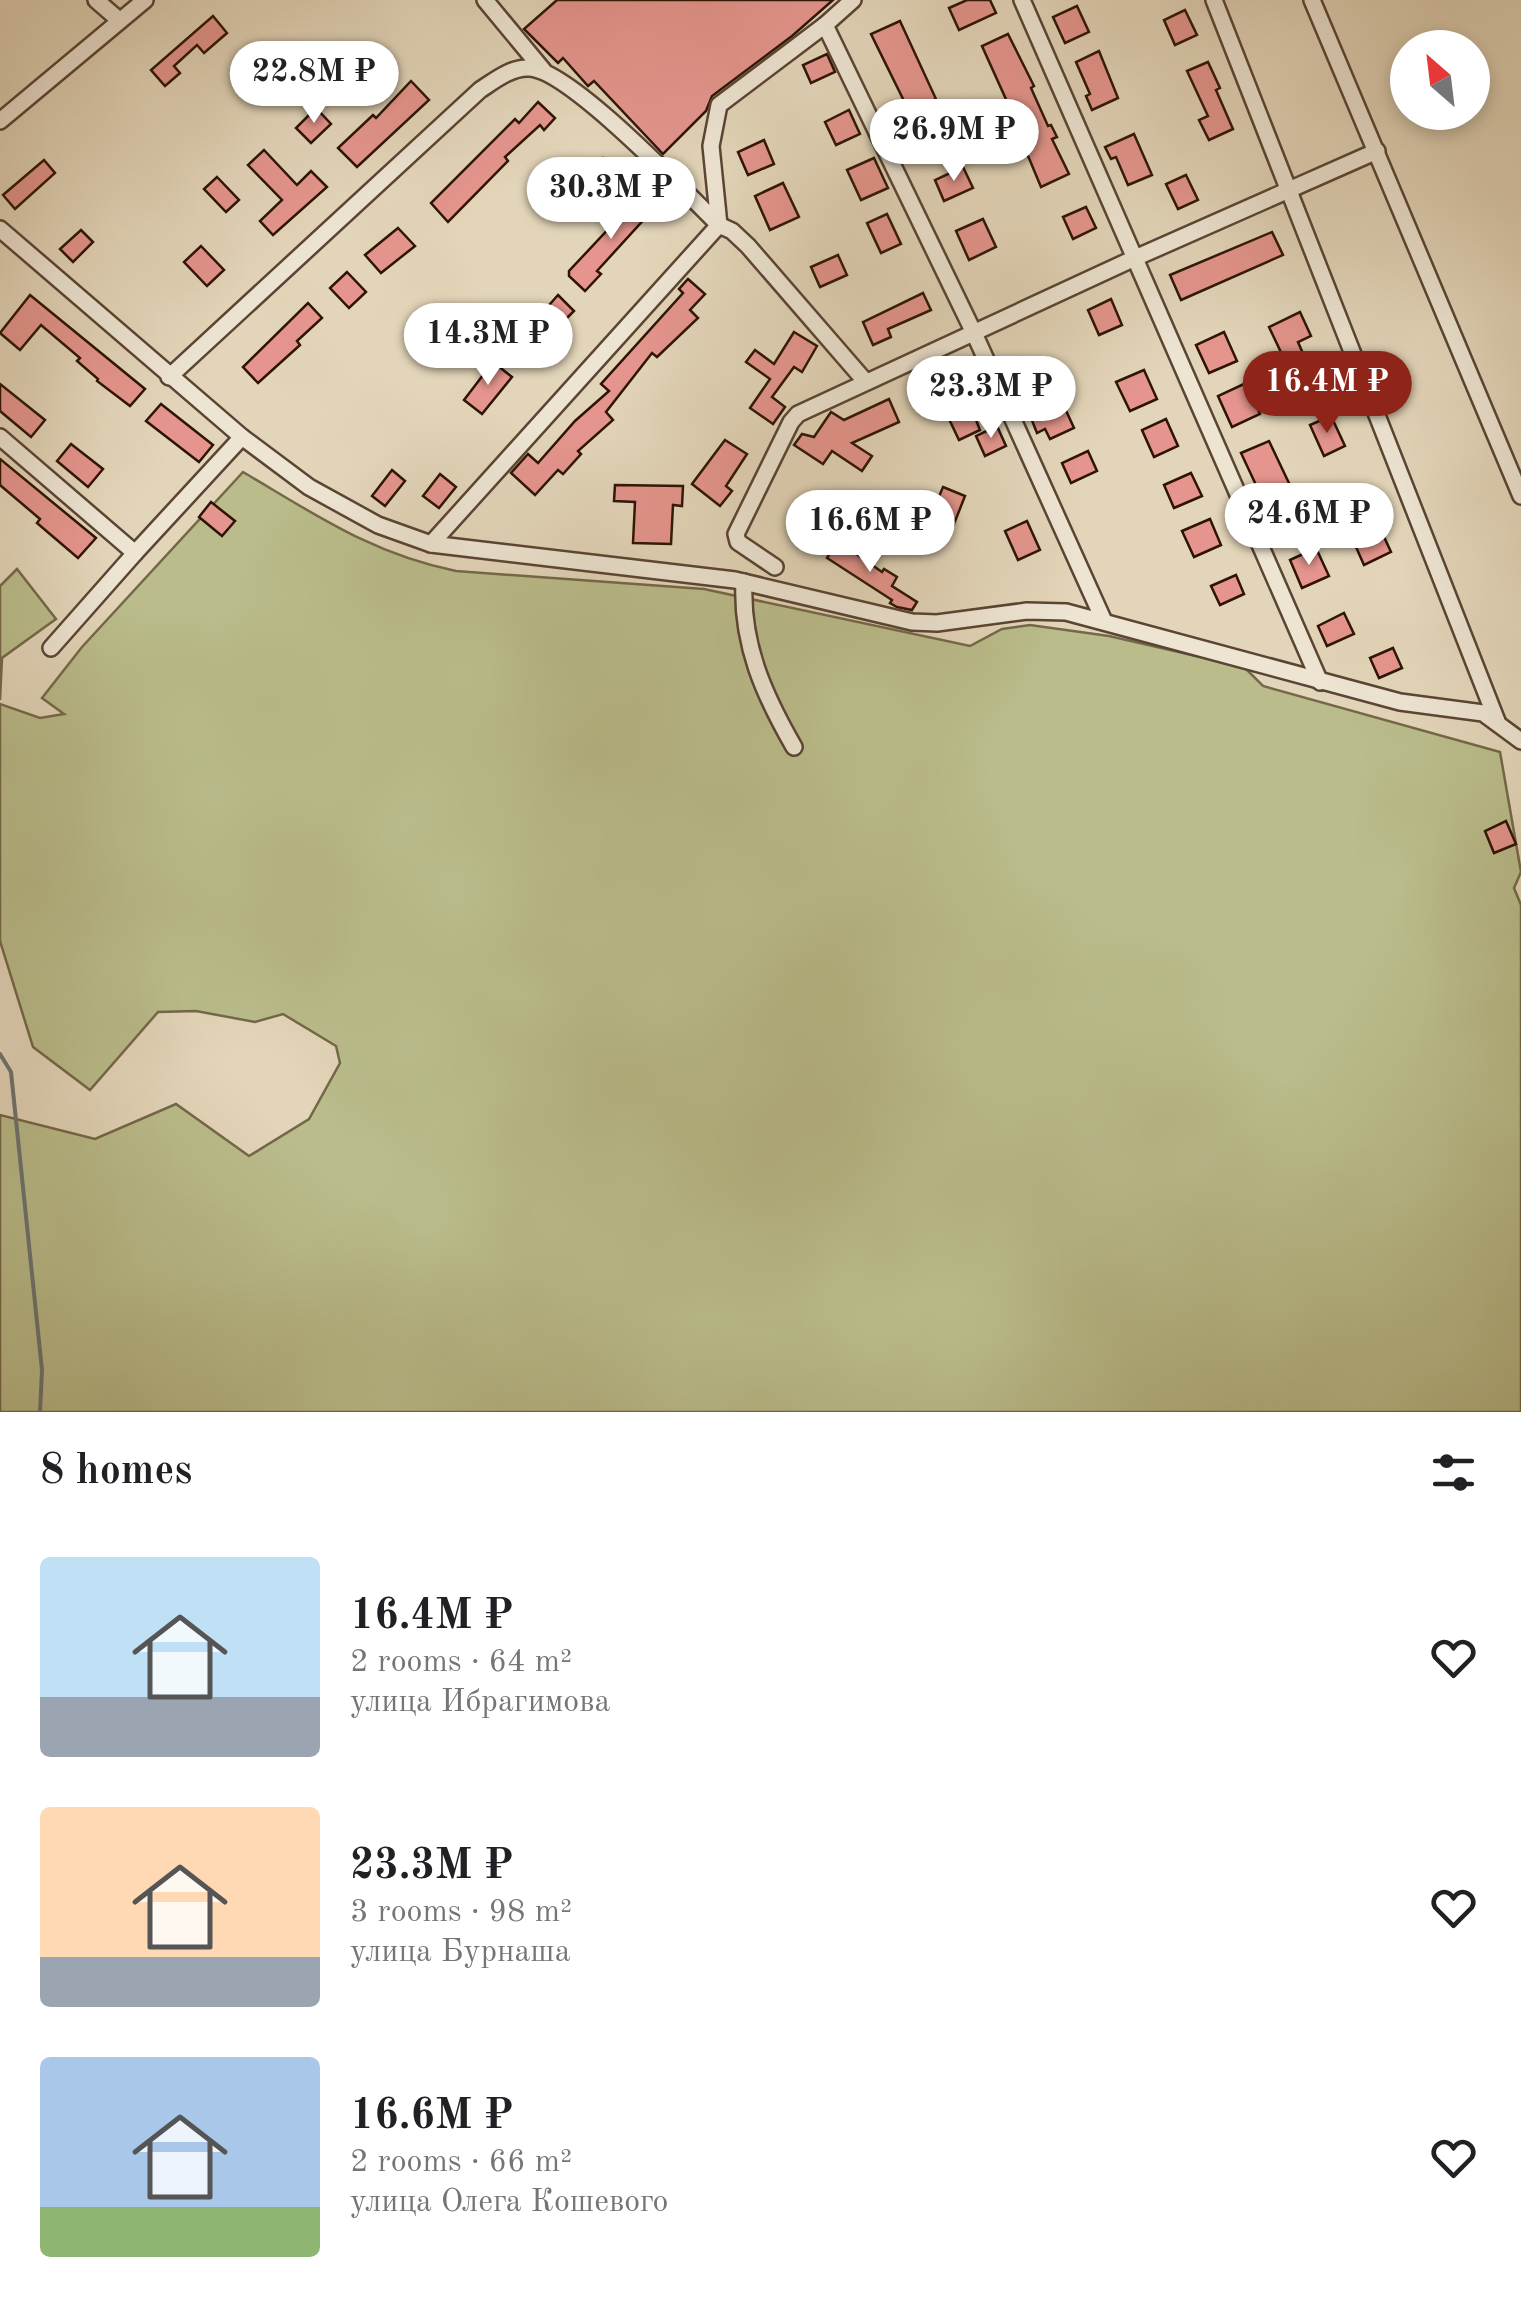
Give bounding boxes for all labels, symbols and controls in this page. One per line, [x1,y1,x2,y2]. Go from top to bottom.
north arrow [1390,30,1490,130]
map controls [1390,30,1490,130]
pin: 22.8M ₽ [222,41,406,126]
text: 22.8M ₽ [252,57,376,89]
pin: 26.9M ₽ [862,99,1046,184]
text: 26.9M ₽ [892,115,1016,147]
pin: 30.3M ₽ [519,157,703,242]
text: 30.3M ₽ [549,173,673,205]
pin: 14.3M ₽ [396,303,580,388]
text: 14.3M ₽ [426,319,550,351]
pin: 16.4M ₽ [1235,351,1419,436]
pin: 23.3M ₽ [899,356,1083,441]
text: 16.4M ₽ [1265,367,1389,399]
text: 23.3M ₽ [929,372,1053,404]
pin: 24.6M ₽ [1217,483,1401,568]
pin: 16.6M ₽ [778,490,962,575]
text: 24.6M ₽ [1247,499,1371,531]
text: 16.6M ₽ [808,506,932,538]
icon: filters [1426,1445,1481,1500]
text: 8 homes [40,1451,192,1493]
text: 16.4M ₽ [350,1596,513,1638]
icon: home [120,1597,240,1717]
icon: heart [1426,1630,1481,1685]
text: 2 rooms · 64 m² [350,1647,572,1679]
text: улица Ибрагимова [350,1687,610,1719]
text: 23.3M ₽ [350,1846,513,1888]
icon: home [120,1847,240,1967]
icon: heart [1426,1880,1481,1935]
text: 3 rooms · 98 m² [350,1897,572,1929]
text: улица Бурнаша [350,1937,571,1969]
text: 16.6M ₽ [350,2096,513,2138]
icon: home [120,2097,240,2217]
icon: heart [1426,2130,1481,2185]
text: 2 rooms · 66 m² [350,2147,572,2179]
text: улица Олега Кошевого [350,2187,668,2219]

